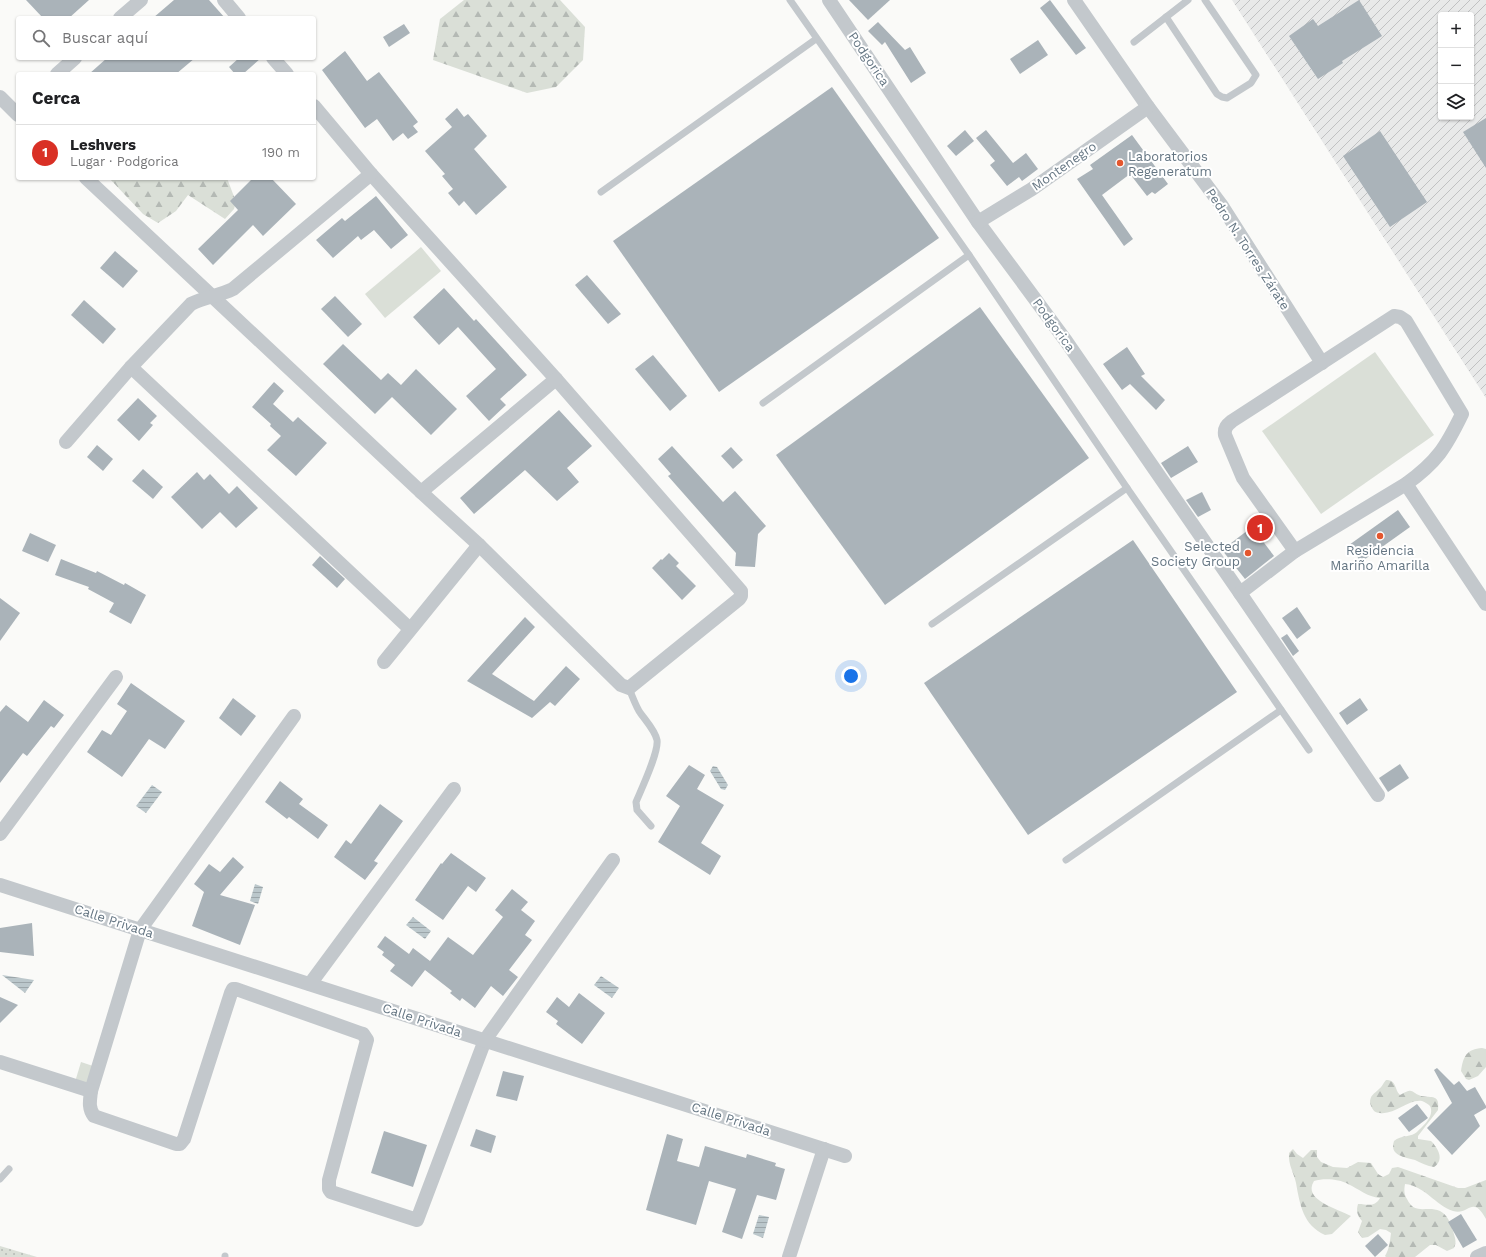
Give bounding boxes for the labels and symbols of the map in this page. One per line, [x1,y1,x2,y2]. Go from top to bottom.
street label: Podgorica [845,29,893,89]
street label: Montenegro [1029,138,1099,194]
place label: Laboratorios Regeneratum [1128,149,1212,179]
marker: Laboratorios Regeneratum [1115,158,1125,168]
street label: Pedro N. Torres Zárate [1203,185,1293,313]
street label: Podgorica [1030,296,1079,355]
pin: 1 [1247,513,1273,543]
marker: Residencia Mariño Amarilla [1375,531,1385,541]
place label: Selected Society Group [1151,539,1240,569]
place label: Residencia Mariño Amarilla [1330,543,1430,573]
marker: Selected Society Group [1243,548,1253,558]
your location [841,666,861,686]
street label: Calle Privada [73,901,156,941]
street label: Calle Privada [381,1000,464,1040]
street label: Calle Privada [690,1099,773,1139]

